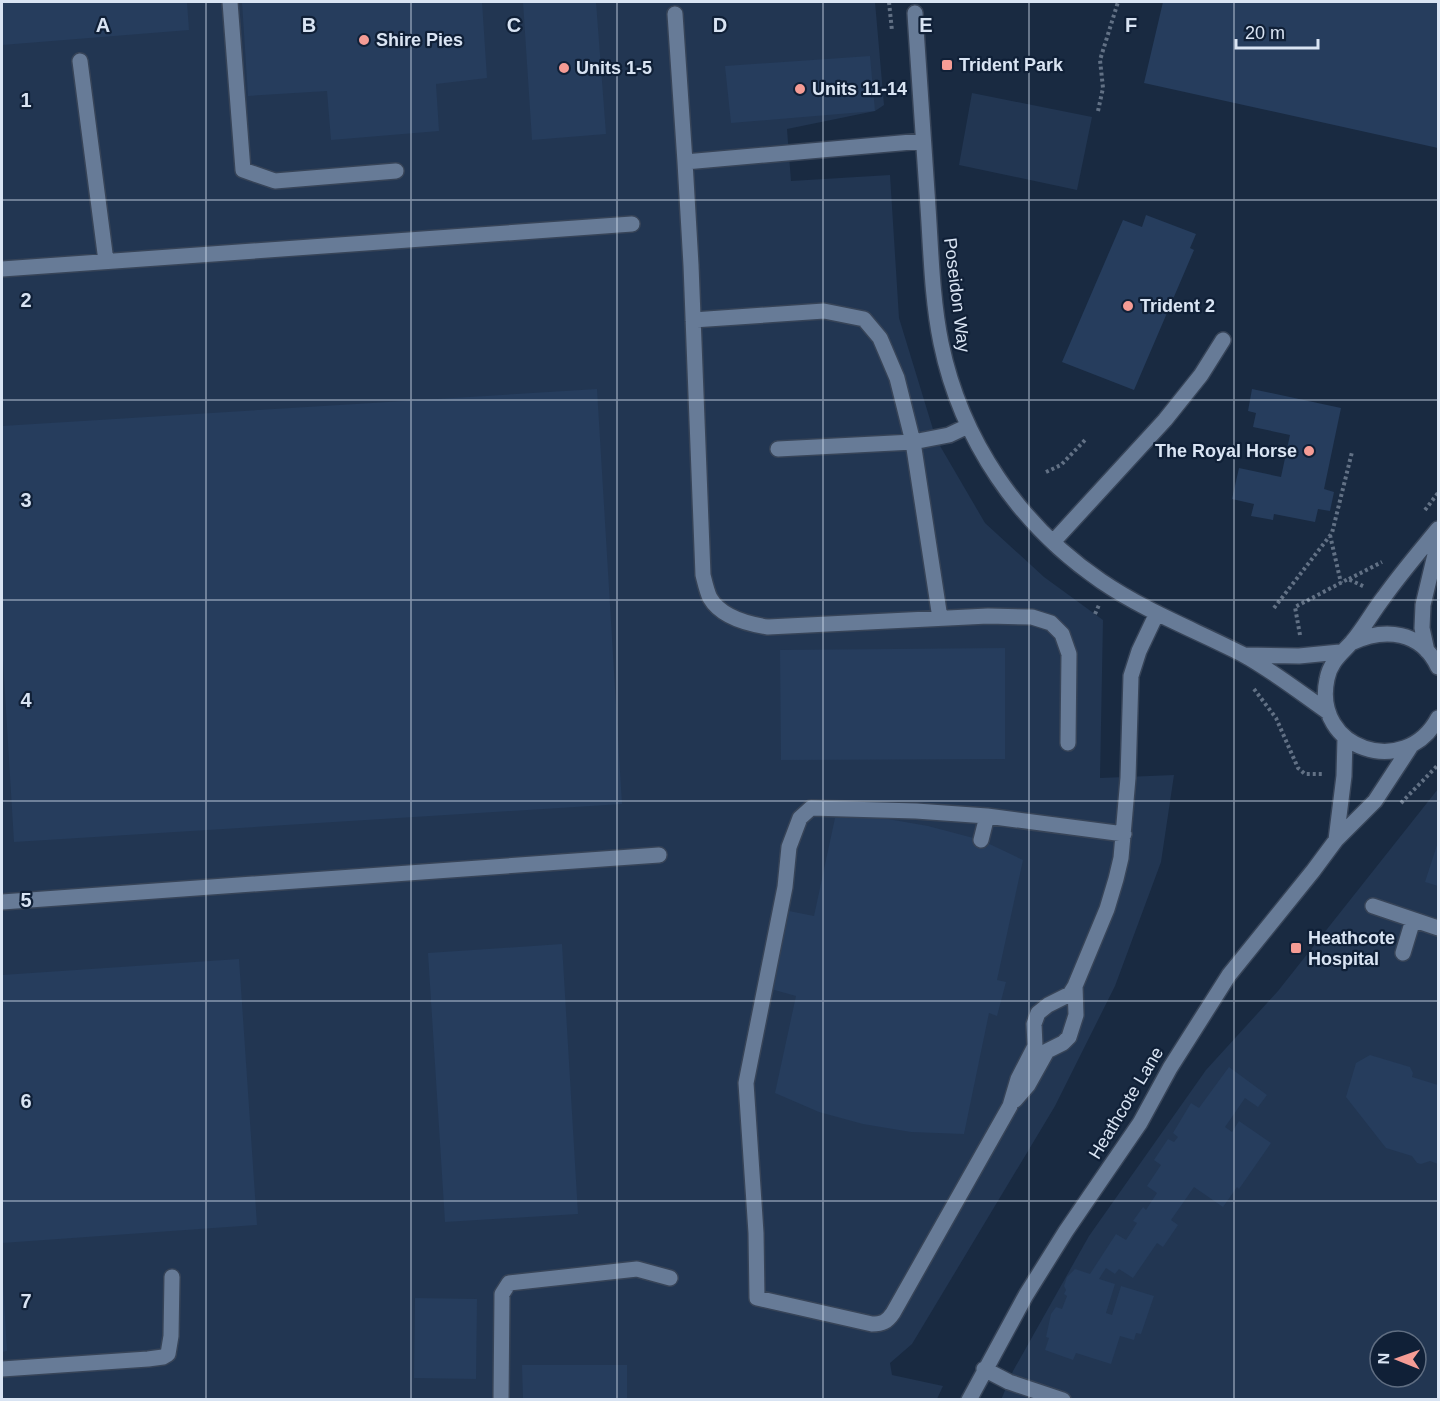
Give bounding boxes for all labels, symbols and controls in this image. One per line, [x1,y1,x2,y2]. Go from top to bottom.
scale bar [1236,12,1318,50]
text: A [96,14,110,36]
text: B [302,14,316,36]
text: C [507,14,521,36]
text: D [713,14,727,36]
text: E [919,14,933,36]
text: F [1125,14,1137,36]
text: 20 m [1245,23,1285,43]
place label: Shire Pies [376,30,463,50]
marker: Shire Pies [357,33,371,47]
place label: Trident Park [959,55,1064,75]
place label: Units 1-5 [576,58,652,78]
marker: Trident Park [940,58,954,72]
marker: Units 1-5 [557,61,571,75]
place label: Units 11-14 [812,79,907,99]
marker: Units 11-14 [793,82,807,96]
text: 1 [20,89,32,111]
street label: Poseidon Way [940,237,974,353]
text: 2 [20,289,32,311]
place label: Trident 2 [1140,296,1215,316]
marker: Trident 2 [1121,299,1135,313]
place label: The Royal Horse [1155,441,1297,461]
marker: The Royal Horse [1302,444,1316,458]
text: 3 [20,489,32,511]
text: 4 [20,689,32,711]
text: 5 [20,889,32,911]
place label: Heathcote Hospital [1308,928,1395,969]
marker: Heathcote Hospital [1289,941,1303,955]
street label: Heathcote Lane [1085,1043,1167,1163]
text: 6 [20,1090,32,1112]
text: 7 [20,1290,32,1312]
north arrow [1368,1329,1428,1389]
text: N [1375,1353,1392,1365]

